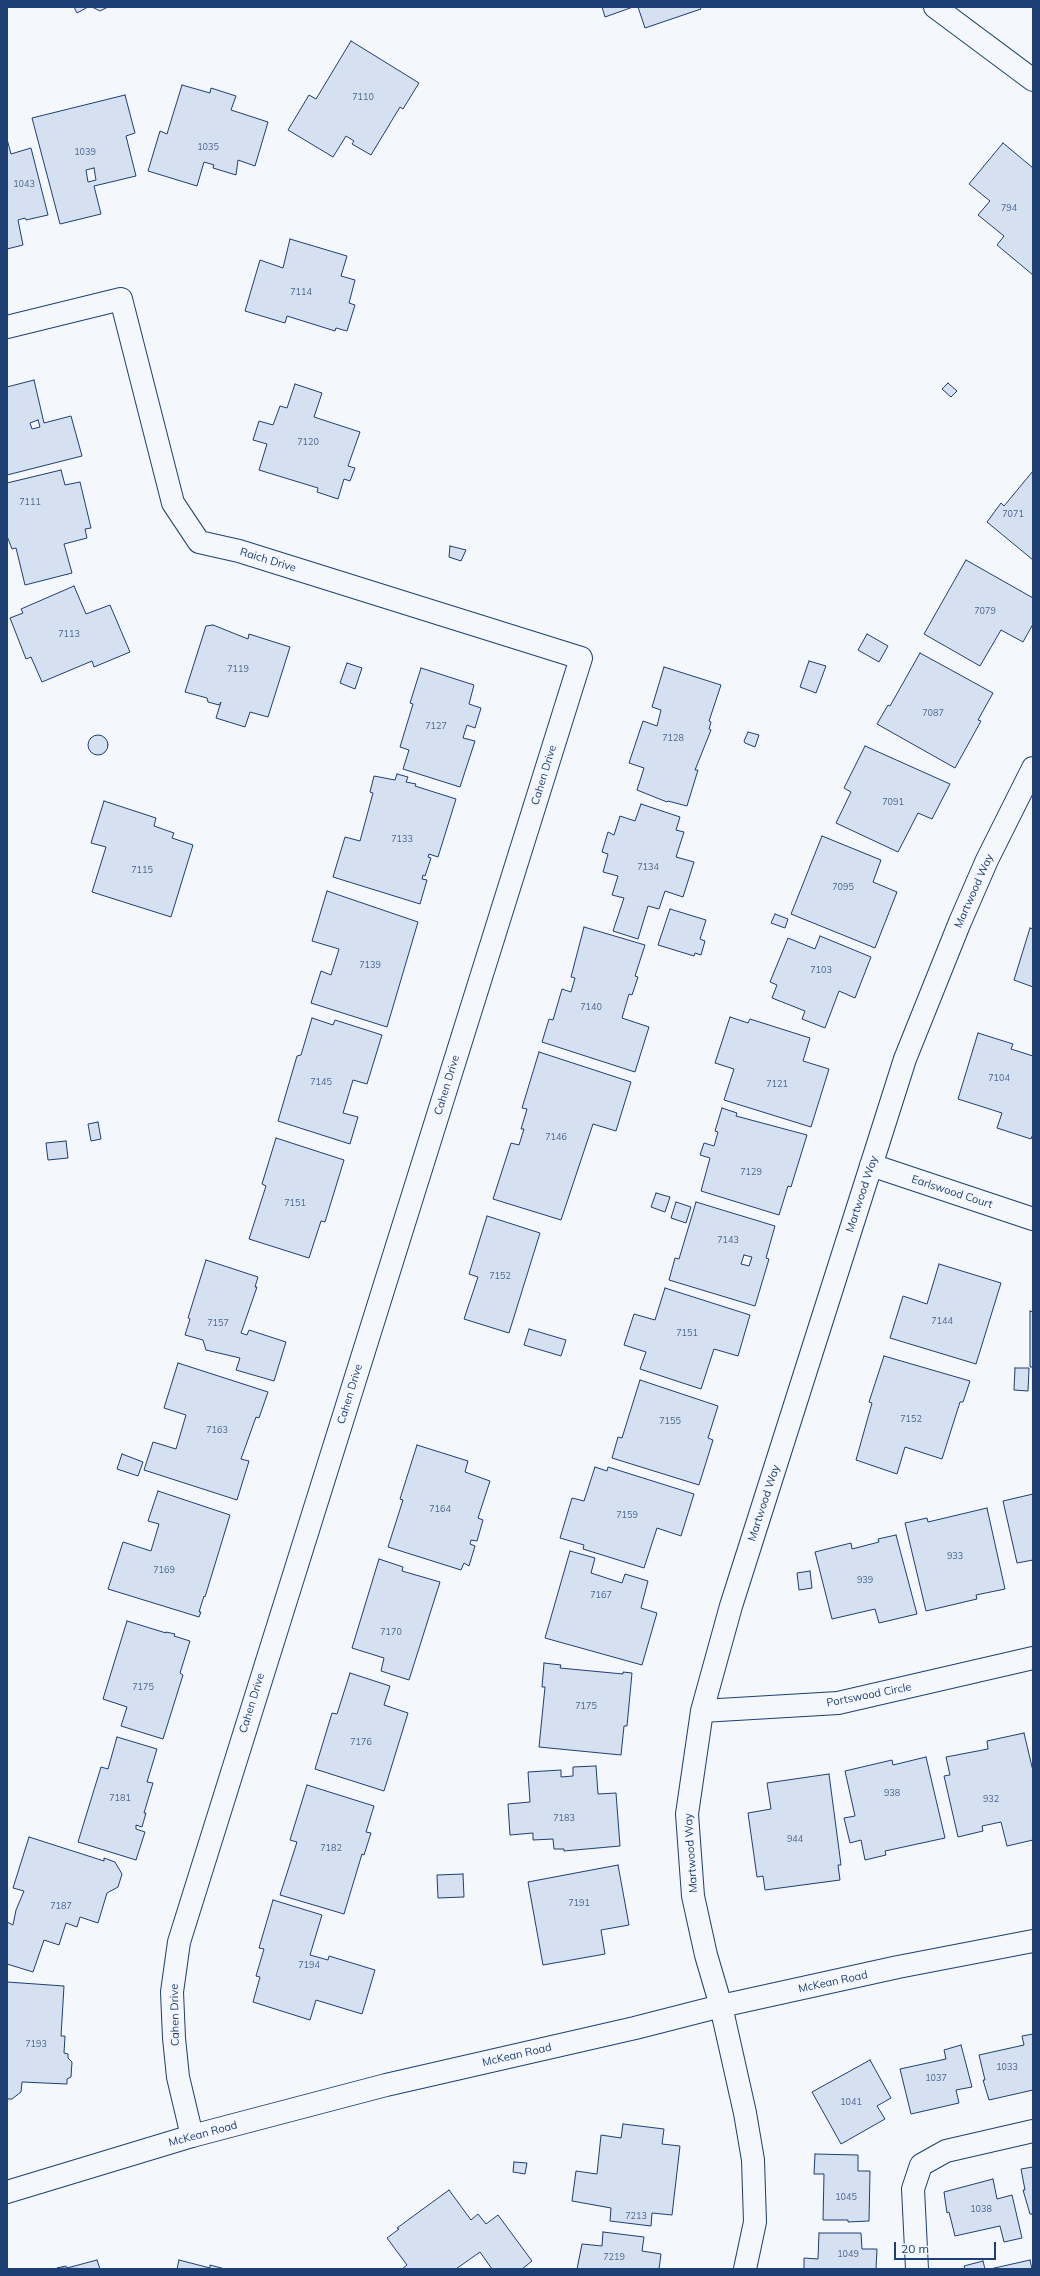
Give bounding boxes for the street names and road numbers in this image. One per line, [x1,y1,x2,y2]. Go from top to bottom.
street label: Raich Drive [238,545,298,575]
street label: Cahen Drive [529,743,559,807]
street label: Martwood Way [952,852,996,930]
street label: Cahen Drive [432,1053,462,1117]
street label: Martwood Way [843,1154,881,1234]
street label: Earlswood Court [910,1173,994,1211]
street label: Cahen Drive [335,1362,365,1426]
street label: Martwood Way [745,1463,783,1543]
street label: Cahen Drive [237,1671,267,1735]
street label: Portswood Circle [825,1680,913,1710]
street label: Martwood Way [682,1813,700,1893]
street label: McKean Road [797,1968,869,1996]
street label: Cahen Drive [168,1984,182,2046]
street label: McKean Road [481,2041,553,2069]
street label: McKean Road [167,2118,239,2150]

